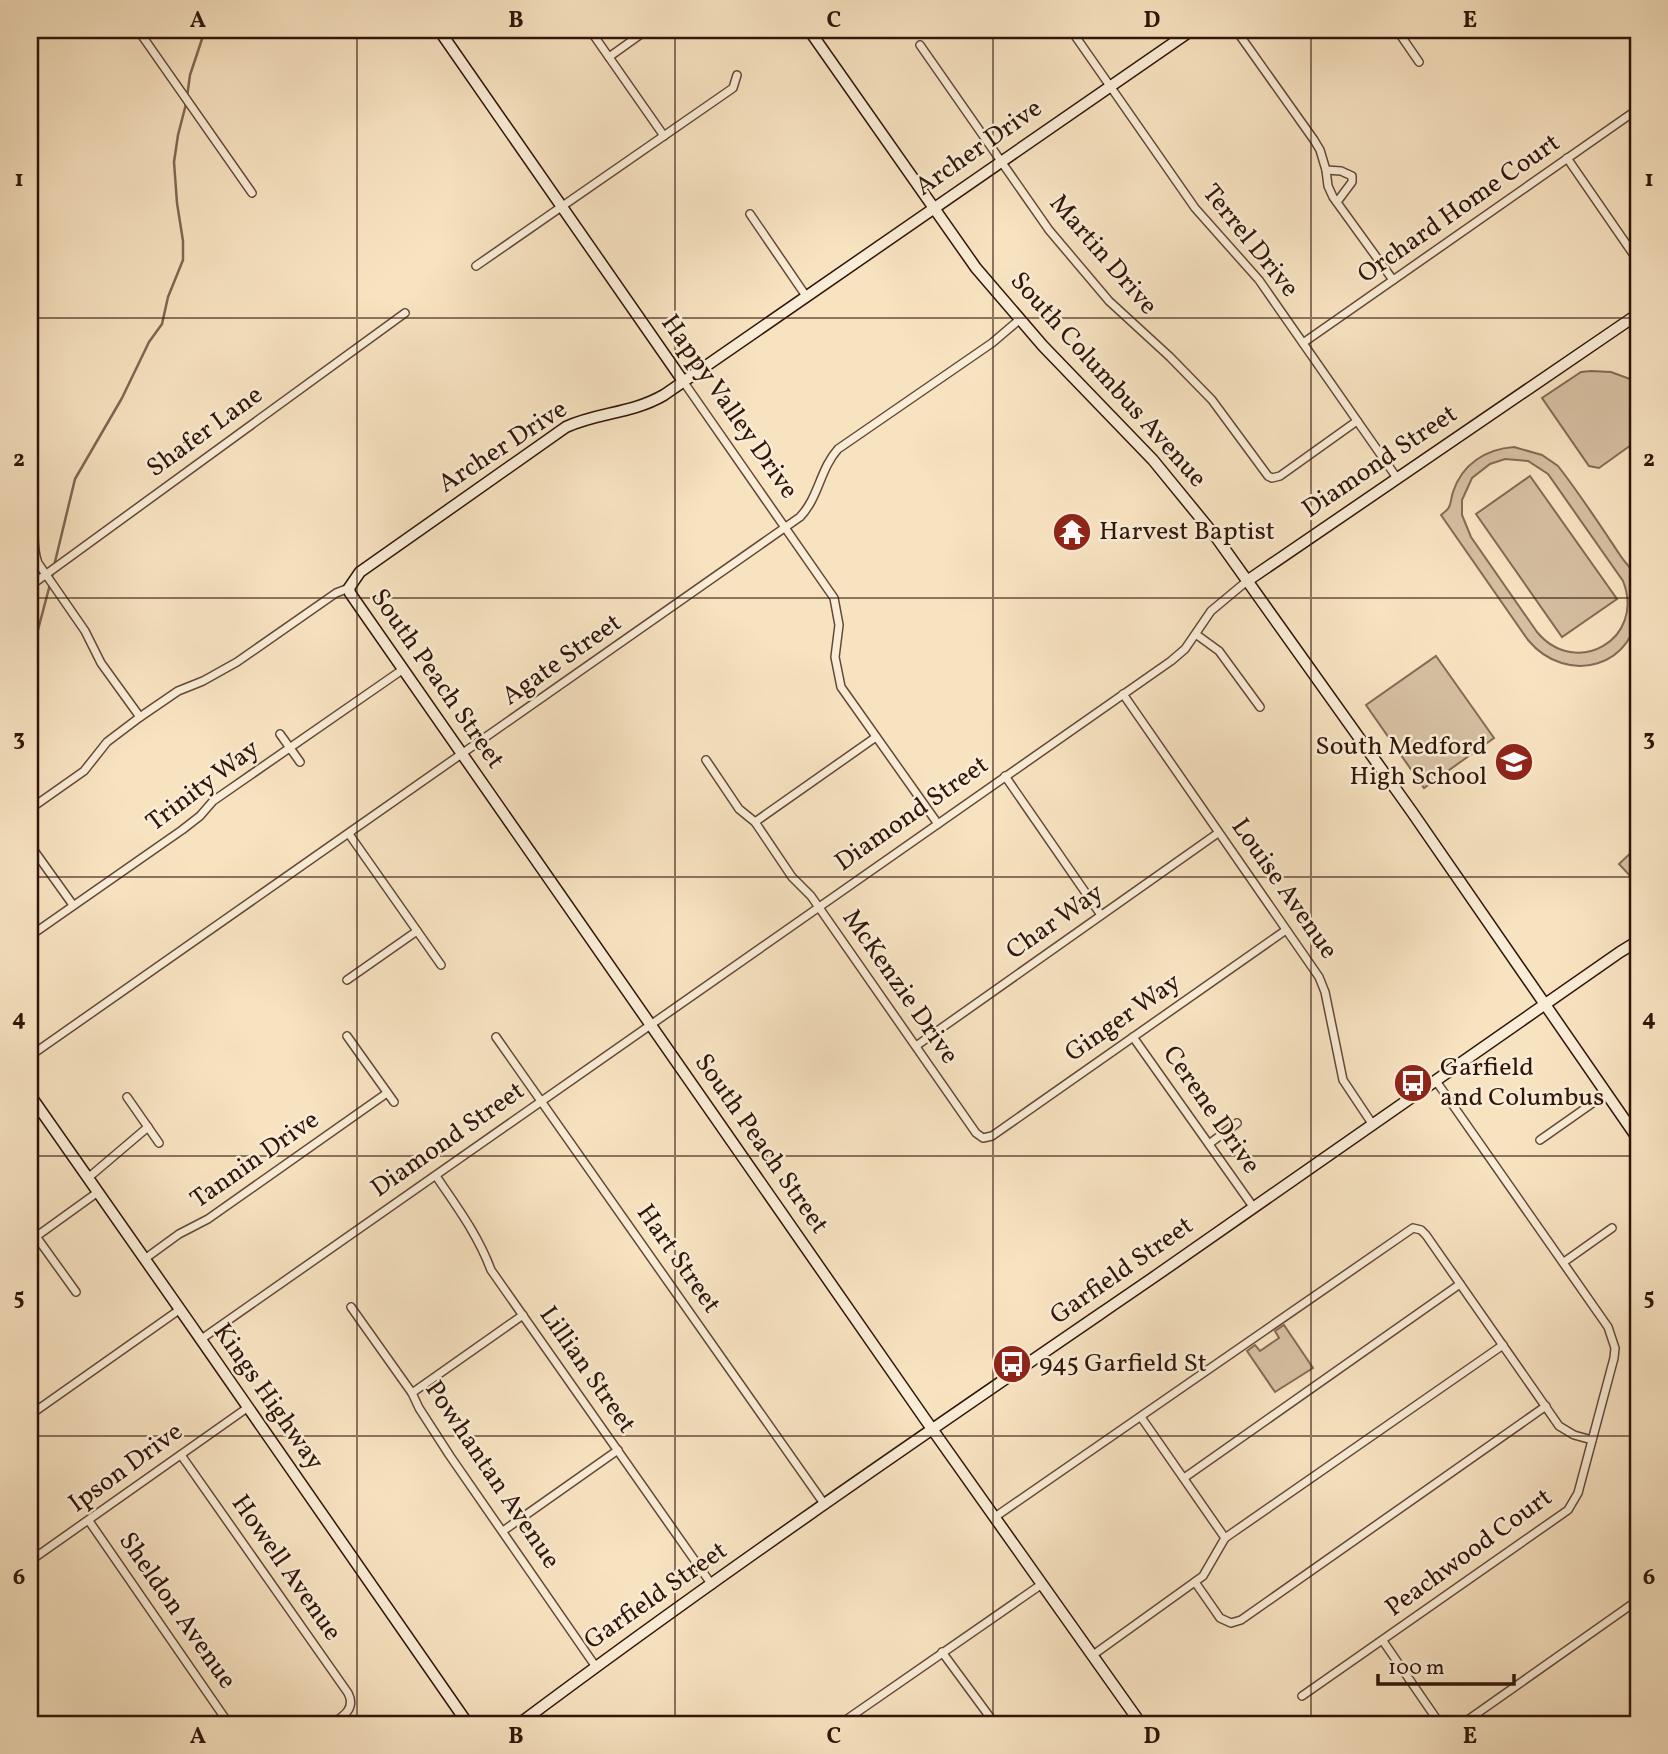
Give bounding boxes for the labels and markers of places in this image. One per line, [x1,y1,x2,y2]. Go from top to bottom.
temple icon: Harvest Baptist [1051,511,1093,553]
place label: Harvest Baptist [1099,514,1275,550]
place label: South Medford High School [1315,729,1487,795]
school or university icon: South Medford High School [1493,741,1535,783]
place label: Garfield and Columbus [1440,1050,1604,1116]
bus stop icon: Garfield and Columbus [1392,1062,1434,1104]
bus stop icon: 945 Garfield St [991,1343,1033,1385]
place label: 945 Garfield St [1039,1346,1207,1382]

